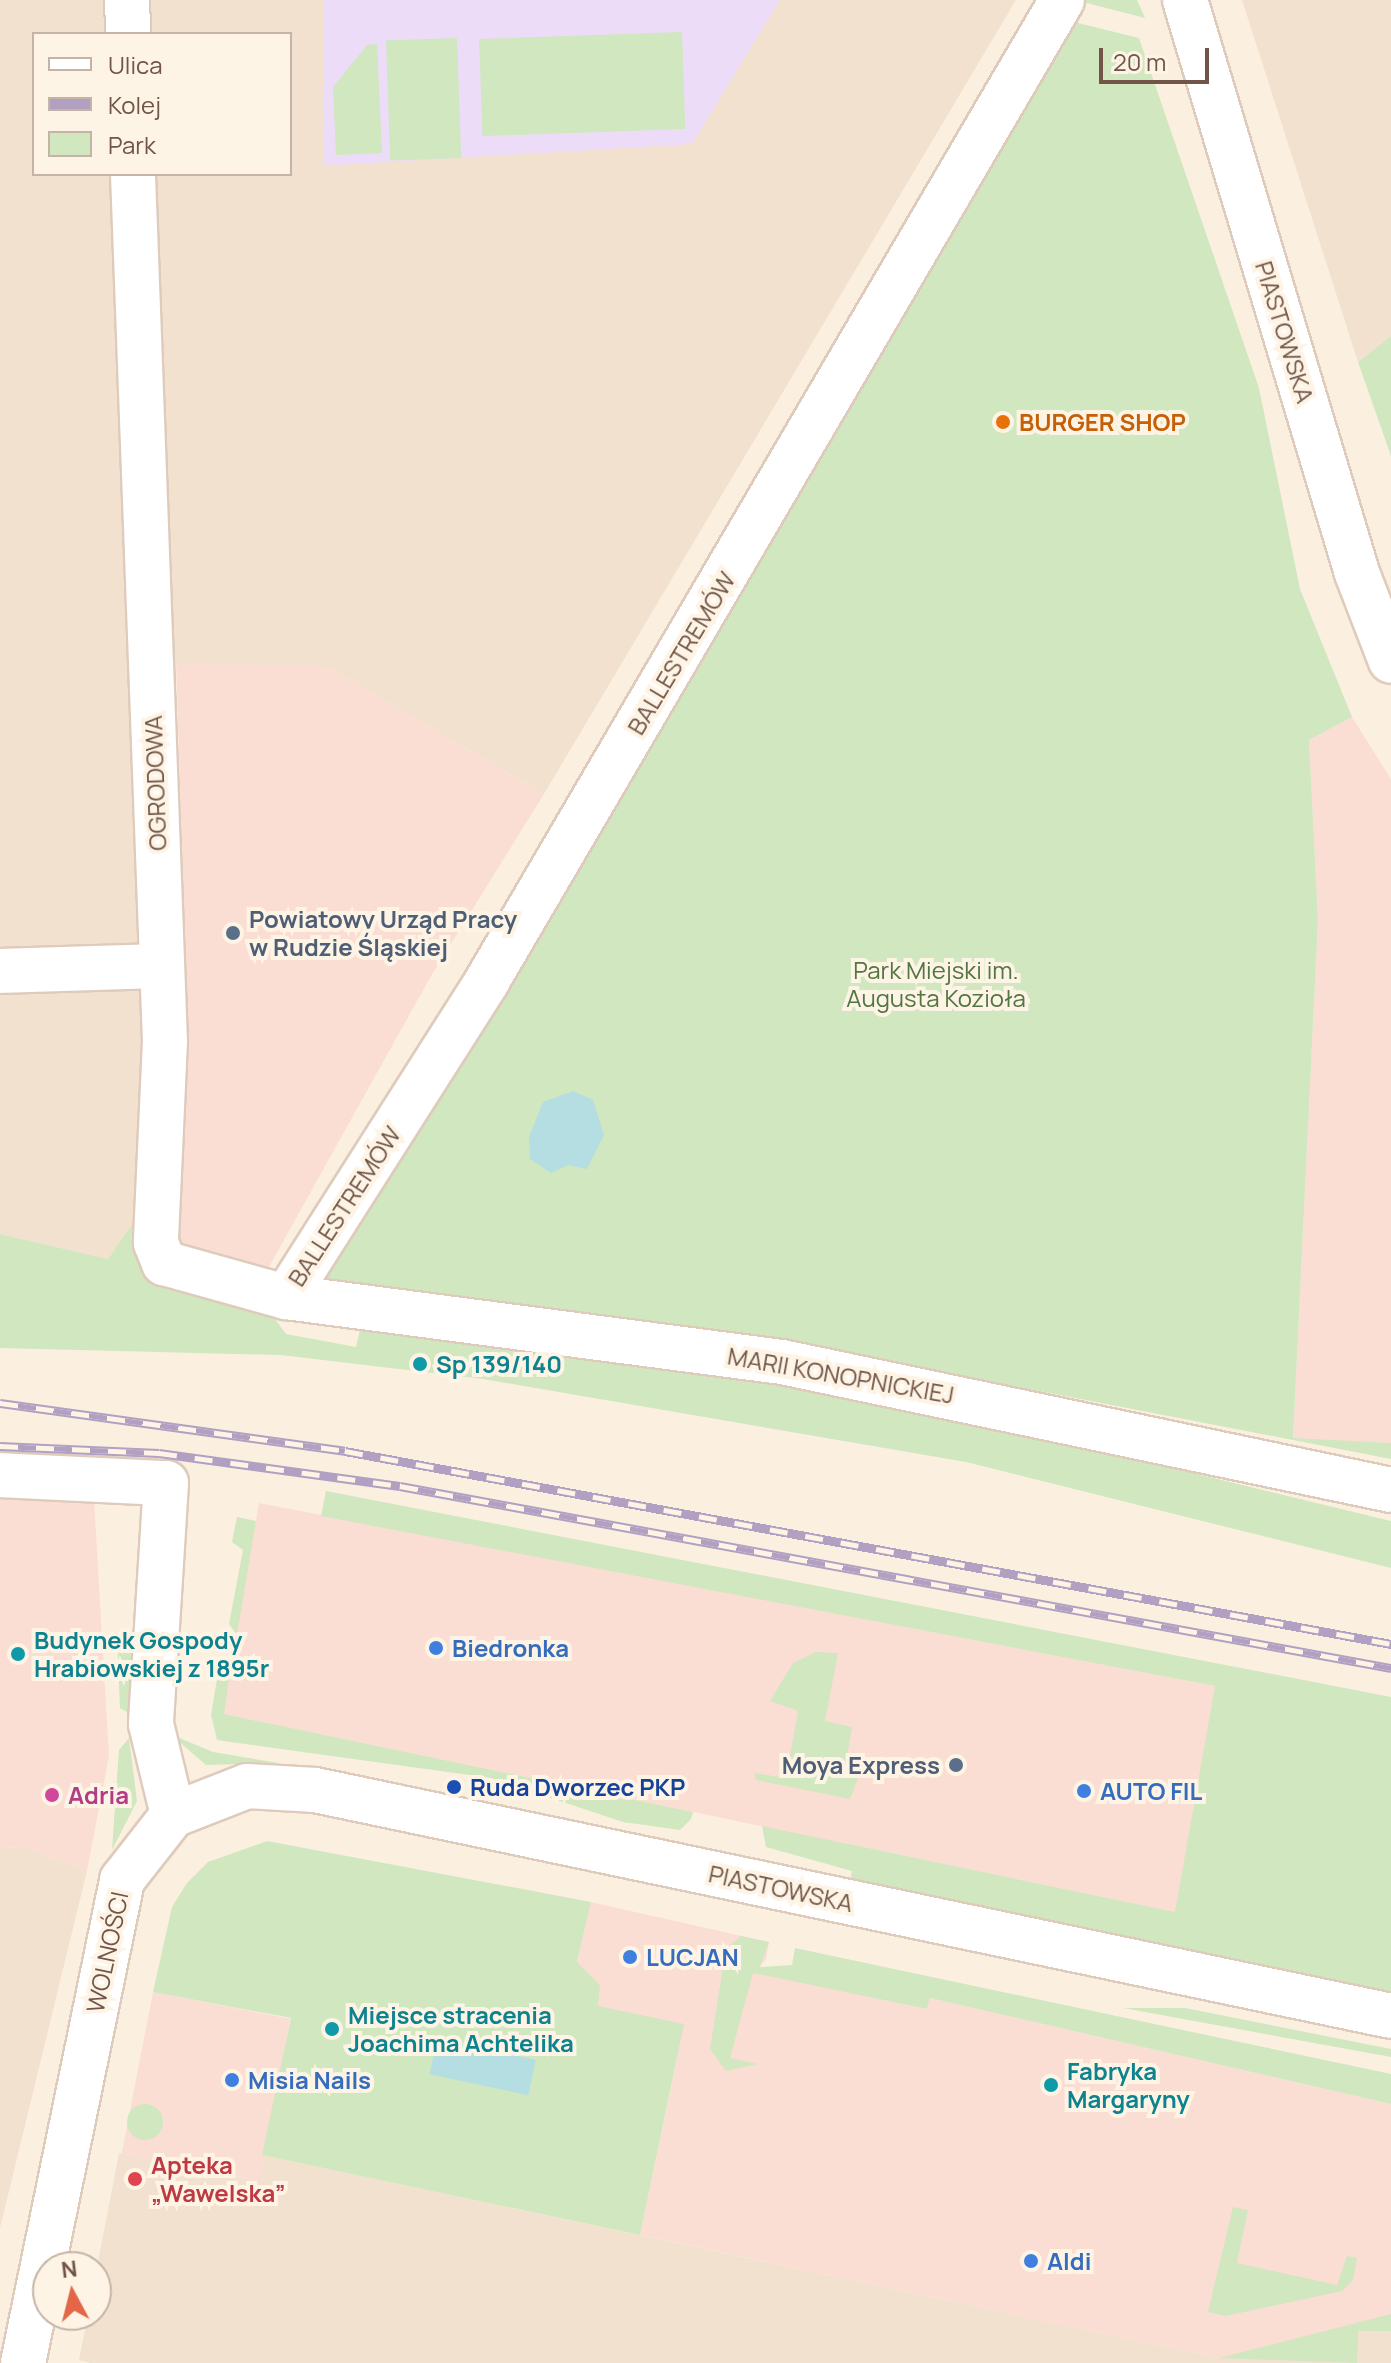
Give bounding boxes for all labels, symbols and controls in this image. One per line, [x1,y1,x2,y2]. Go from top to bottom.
legend [32,32,292,176]
scale bar [1103,32,1213,82]
text: 20 m [1113,45,1166,78]
text: Ulica [108,48,163,81]
text: Kolej [108,88,161,121]
text: Park [108,128,156,161]
street label: PIASTOWSKA [1250,258,1320,406]
place label: BURGER SHOP [1019,408,1186,436]
marker: BURGER SHOP [994,413,1012,431]
street label: BALLESTREMÓW [621,566,741,740]
street label: OGRODOWA [138,715,172,851]
place label: Powiatowy Urząd Pracy w Rudzie Śląskiej [249,905,517,961]
marker: Powiatowy Urząd Pracy w Rudzie Śląskiej [224,924,242,942]
park label: Park Miejski im. Augusta Kozioła [846,956,1026,1012]
street label: BALLESTREMÓW [282,1121,406,1291]
street label: MARII KONOPNICKIEJ [726,1341,956,1409]
place label: Sp 139/140 [436,1350,562,1378]
marker: Sp 139/140 [411,1355,429,1373]
place label: Budynek Gospody Hrabiowskiej z 1895r [34,1626,269,1682]
place label: Biedronka [452,1634,569,1662]
marker: Biedronka [427,1639,445,1657]
marker: Budynek Gospody Hrabiowskiej z 1895r [9,1645,27,1663]
place label: Moya Express [782,1751,940,1779]
marker: Moya Express [947,1756,965,1774]
place label: Ruda Dworzec PKP [470,1773,685,1801]
place label: AUTO FIL [1100,1777,1202,1805]
marker: Ruda Dworzec PKP [445,1778,463,1796]
place label: Adria [68,1781,129,1809]
marker: AUTO FIL [1075,1782,1093,1800]
marker: Adria [43,1786,61,1804]
street label: PIASTOWSKA [706,1859,856,1917]
street label: WOLNOŚCI [80,1889,134,2015]
place label: LUCJAN [646,1943,739,1971]
marker: LUCJAN [621,1948,639,1966]
place label: Miejsce stracenia Joachima Achtelika [348,2001,574,2057]
marker: Miejsce stracenia Joachima Achtelika [323,2020,341,2038]
place label: Fabryka Margaryny [1067,2057,1190,2113]
place label: Misia Nails [248,2066,371,2094]
marker: Misia Nails [223,2071,241,2089]
marker: Fabryka Margaryny [1042,2076,1060,2094]
place label: Apteka „Wawelska” [151,2151,286,2207]
marker: Apteka „Wawelska” [126,2170,144,2188]
place label: Aldi [1047,2247,1091,2275]
north arrow [32,2251,112,2331]
marker: Aldi [1022,2252,1040,2270]
text: N [60,2253,79,2285]

